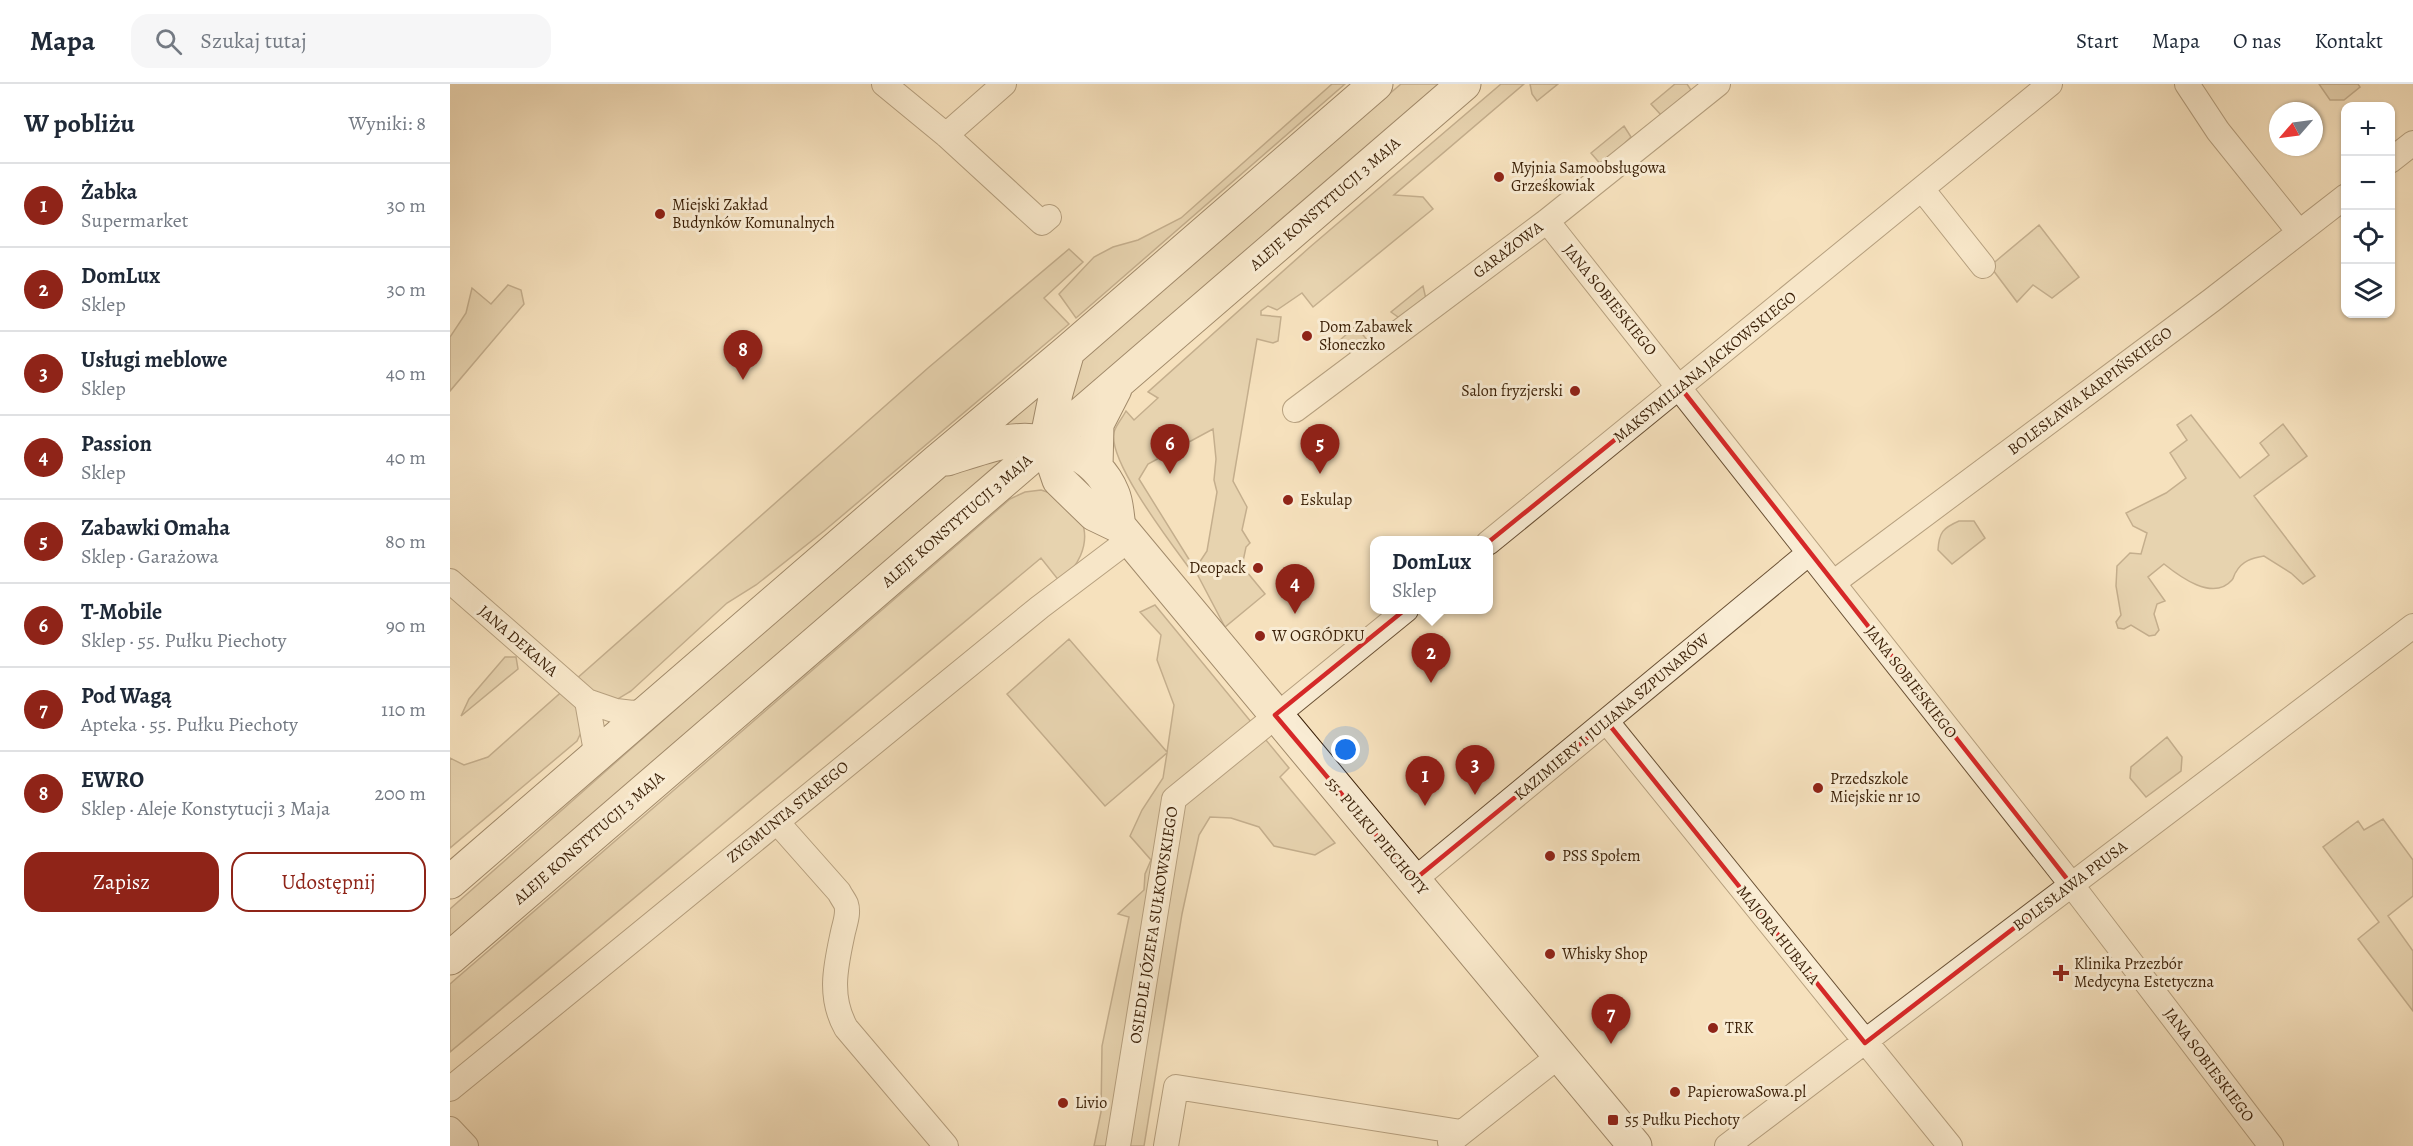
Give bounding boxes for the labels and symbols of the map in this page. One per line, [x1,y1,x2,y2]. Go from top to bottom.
north arrow [2269,102,2323,156]
street label: ALEJE KONSTYTUCJI 3 MAJA [1244,132,1406,276]
place label: Myjnia Samoobsługowa Grześkowiak [1511,157,1666,197]
marker: Myjnia Samoobsługowa Grześkowiak [1492,170,1506,184]
place label: Miejski Zakład Budynków Komunalnych [672,194,835,234]
marker: Miejski Zakład Budynków Komunalnych [653,207,667,221]
street label: GARAŻOWA [1468,216,1548,284]
street label: JANA SOBIESKIEGO [1558,240,1662,360]
street label: MAKSYMILIANA JACKOWSKIEGO [1609,286,1801,448]
place label: Dom Zabawek Słoneczko [1319,316,1413,356]
street label: BOLESŁAWA KARPIŃSKIEGO [2003,322,2177,460]
marker: Dom Zabawek Słoneczko [1300,329,1314,343]
pin: 8 [724,330,762,380]
place label: Salon fryzjerski [1461,380,1563,402]
marker: Salon fryzjerski [1568,384,1582,398]
pin: 6 [1150,424,1190,474]
pin: 5 [1300,424,1340,474]
street label: ALEJE KONSTYTUCJI 3 MAJA [876,449,1038,593]
place label: Eskulap [1300,489,1352,511]
marker: Eskulap [1281,493,1295,507]
place label: Deopack [1189,557,1246,579]
marker: Deopack [1251,561,1265,575]
pin: 4 [1276,564,1314,614]
street label: JANA DEKANA [473,600,563,682]
street label: JANA SOBIESKIEGO [1860,621,1962,743]
place label: W OGRÓDKU [1271,625,1365,647]
street label: KAZIMIERY I JULIANA SZPUNARÓW [1510,628,1715,805]
marker: W OGRÓDKU [1253,629,1267,643]
pin: 2 [1412,634,1450,683]
your location [1331,735,1360,764]
pin: 3 [1456,746,1494,795]
street label: ZYGMUNTA STAREGO [722,756,854,868]
pin: 1 [1406,756,1444,806]
street label: ALEJE KONSTYTUCJI 3 MAJA [508,766,670,910]
place label: Przedszkole Miejskie nr 10 [1830,768,1920,808]
street label: 55. PUŁKU PIECHOTY [1321,772,1433,900]
marker: Przedszkole Miejskie nr 10 [1811,781,1825,795]
street label: OSIEDLE JÓZEFA SUŁKOWSKIEGO [1124,805,1184,1045]
street label: BOLESŁAWA PRUSA [2008,835,2132,936]
place label: PSS Społem [1562,845,1641,867]
marker: PSS Społem [1543,849,1557,863]
street label: MAJORA HUBALA [1731,881,1825,989]
place label: Whisky Shop [1561,943,1648,965]
marker: Whisky Shop [1543,947,1557,961]
place label: Klinika Przezbór Medycyna Estetyczna [2074,953,2215,993]
marker: Klinika Przezbór Medycyna Estetyczna [2052,964,2070,982]
pin: 7 [1592,994,1630,1044]
street label: JANA SOBIESKIEGO [2159,1003,2259,1127]
place label: TRK [1725,1017,1754,1039]
marker: TRK [1706,1021,1720,1035]
place label: PapierowaSowa.pl [1687,1081,1806,1103]
marker: PapierowaSowa.pl [1668,1085,1682,1099]
place label: Livio [1075,1092,1107,1114]
marker: Livio [1056,1096,1070,1110]
place label: 55 Pułku Piechoty [1625,1109,1740,1131]
marker: 55 Pułku Piechoty [1606,1113,1620,1127]

